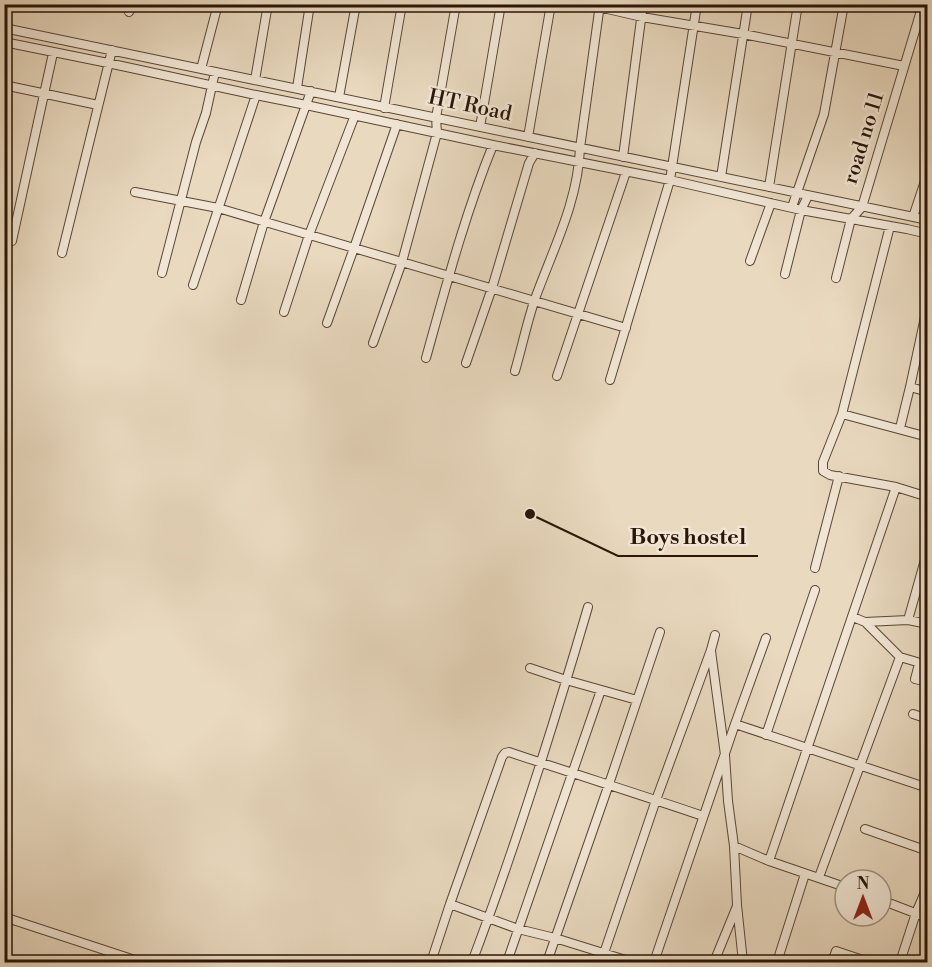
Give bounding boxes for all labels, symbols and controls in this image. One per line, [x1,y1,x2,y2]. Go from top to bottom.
street label: HT Road [426,84,514,128]
street label: road no 11 [838,89,890,187]
callout: Boys hostel [618,516,758,556]
text: Boys hostel [630,524,746,551]
north arrow [833,868,893,928]
text: N [857,874,870,894]

